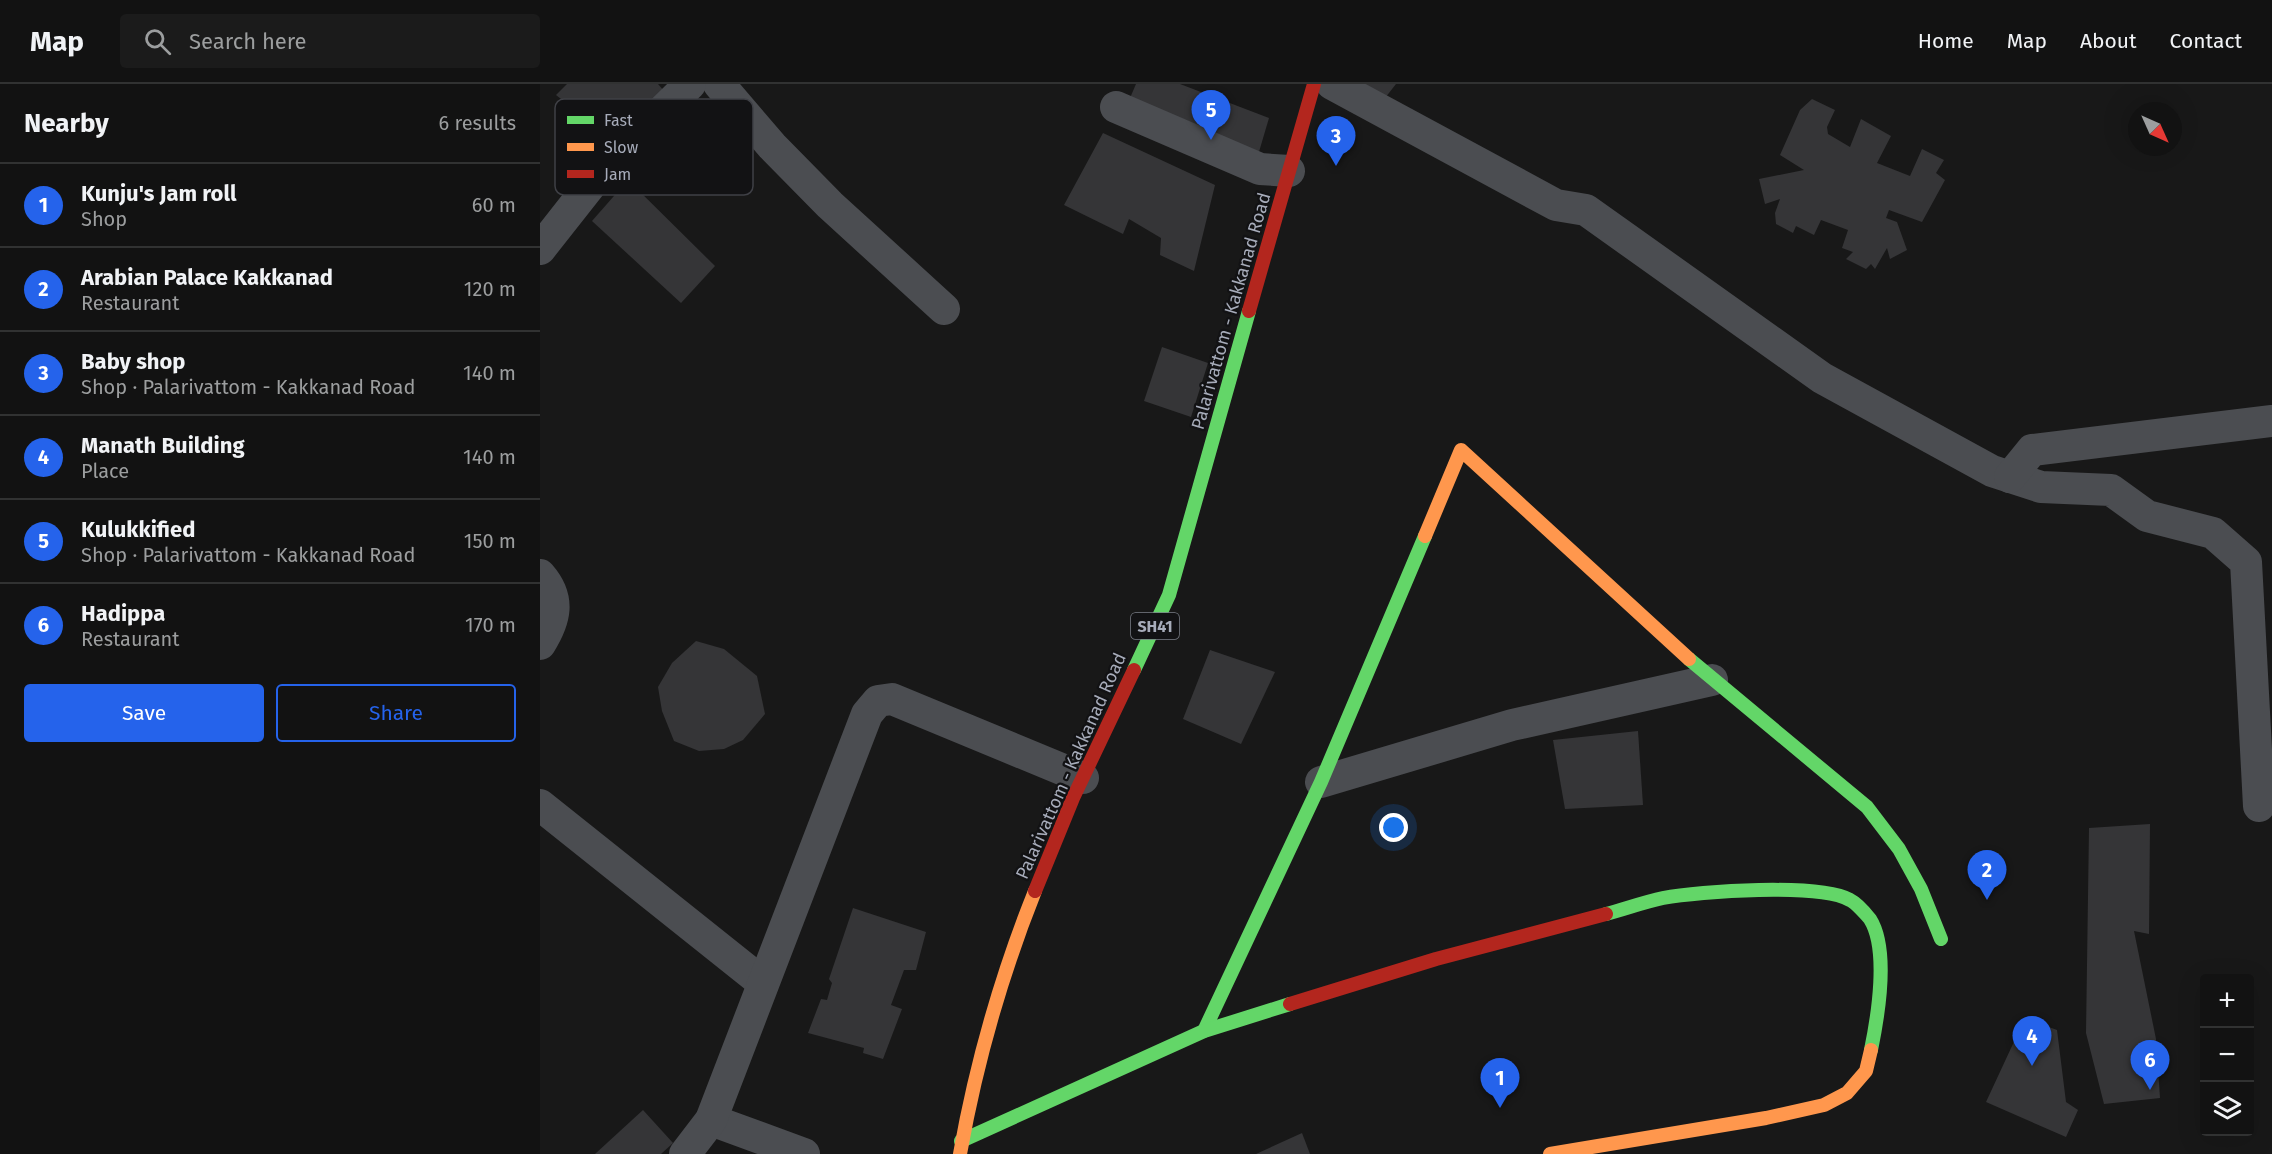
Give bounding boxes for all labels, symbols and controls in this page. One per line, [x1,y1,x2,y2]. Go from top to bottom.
search box [120,14,540,68]
text: Map [30,25,84,58]
icon: search [141,25,174,58]
text: Search here [189,28,307,55]
text: Home [1918,28,1974,54]
text: Map [2007,28,2047,54]
text: About [2080,28,2137,54]
text: Contact [2170,28,2242,54]
pin: 5 [1192,91,1230,140]
legend [555,99,753,195]
north arrow [2128,102,2182,156]
text: Nearby [24,108,109,139]
text: 6 results [439,111,516,135]
text: Fast [604,111,633,130]
pin: 3 [1316,116,1356,166]
text: Slow [604,138,639,157]
text: Jam [604,165,631,184]
text: Kunju's Jam roll [81,180,236,207]
street label: Palarivattom - Kakkanad Road [1187,190,1275,432]
text: 1 [39,193,48,217]
text: 60 m [472,193,516,217]
text: Shop [81,207,127,231]
text: Arabian Palace Kakkanad [81,264,333,291]
text: 2 [38,277,49,301]
text: 120 m [464,277,516,301]
text: Restaurant [81,291,179,315]
text: Baby shop [81,348,186,375]
text: 3 [38,361,49,385]
text: 140 m [463,361,516,385]
text: Shop · Palarivattom - Kakkanad Road [81,375,415,399]
text: Manath Building [81,432,245,459]
text: 4 [38,445,49,469]
text: 140 m [463,445,516,469]
text: Place [81,459,129,483]
text: Kulukkified [81,516,195,543]
text: 5 [38,529,49,553]
text: 150 m [464,529,516,553]
text: Shop · Palarivattom - Kakkanad Road [81,543,415,567]
text: Hadippa [81,600,165,627]
text: 6 [38,613,49,637]
text: 170 m [465,613,516,637]
road number: SH41 [1131,613,1179,639]
text: Restaurant [81,627,179,651]
street label: Palarivattom - Kakkanad Road [1011,649,1131,883]
button: Save [24,684,264,742]
button: Share [276,684,516,742]
your location [1379,813,1408,842]
pin: 2 [1968,850,2006,900]
map controls [2200,974,2254,1136]
button: + [2200,974,2254,1028]
pin: 4 [2012,1016,2052,1066]
button: − [2200,1028,2254,1082]
pin: 6 [2130,1040,2170,1090]
pin: 1 [1480,1058,1520,1108]
button: layers [2200,1082,2254,1136]

